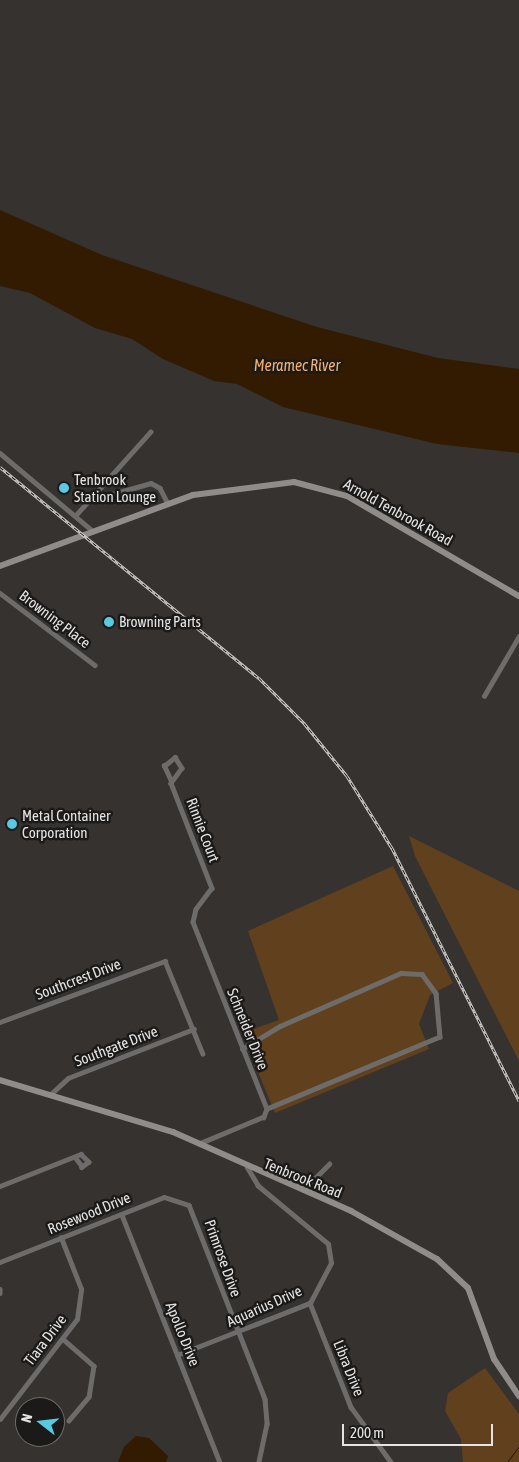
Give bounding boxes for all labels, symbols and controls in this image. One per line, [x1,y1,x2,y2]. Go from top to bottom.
water label: Meramec River [254,355,340,375]
place label: Tenbrook Station Lounge [74,470,156,505]
street label: Arnold Tenbrook Road [340,475,456,549]
marker: Tenbrook Station Lounge [58,482,70,494]
street label: Browning Place [16,586,94,652]
place label: Browning Parts [119,613,201,631]
marker: Browning Parts [103,616,115,628]
street label: Rinnie Court [183,795,223,865]
place label: Metal Container Corporation [22,806,111,841]
marker: Metal Container Corporation [6,818,18,830]
street label: Southcrest Drive [33,955,123,1003]
street label: Schneider Drive [224,986,272,1072]
street label: Southgate Drive [72,1022,160,1070]
street label: Tenbrook Road [261,1154,345,1202]
street label: Rosewood Drive [45,1188,133,1238]
street label: Primrose Drive [201,1217,245,1299]
street label: Aquarius Drive [224,1281,304,1331]
street label: Apollo Drive [162,1299,204,1369]
street label: Tiara Drive [20,1311,70,1369]
street label: Libra Drive [330,1337,368,1399]
north arrow [15,1397,65,1447]
text: N [18,1412,35,1424]
scale bar [344,1414,495,1446]
text: 200 m [350,1424,384,1441]

